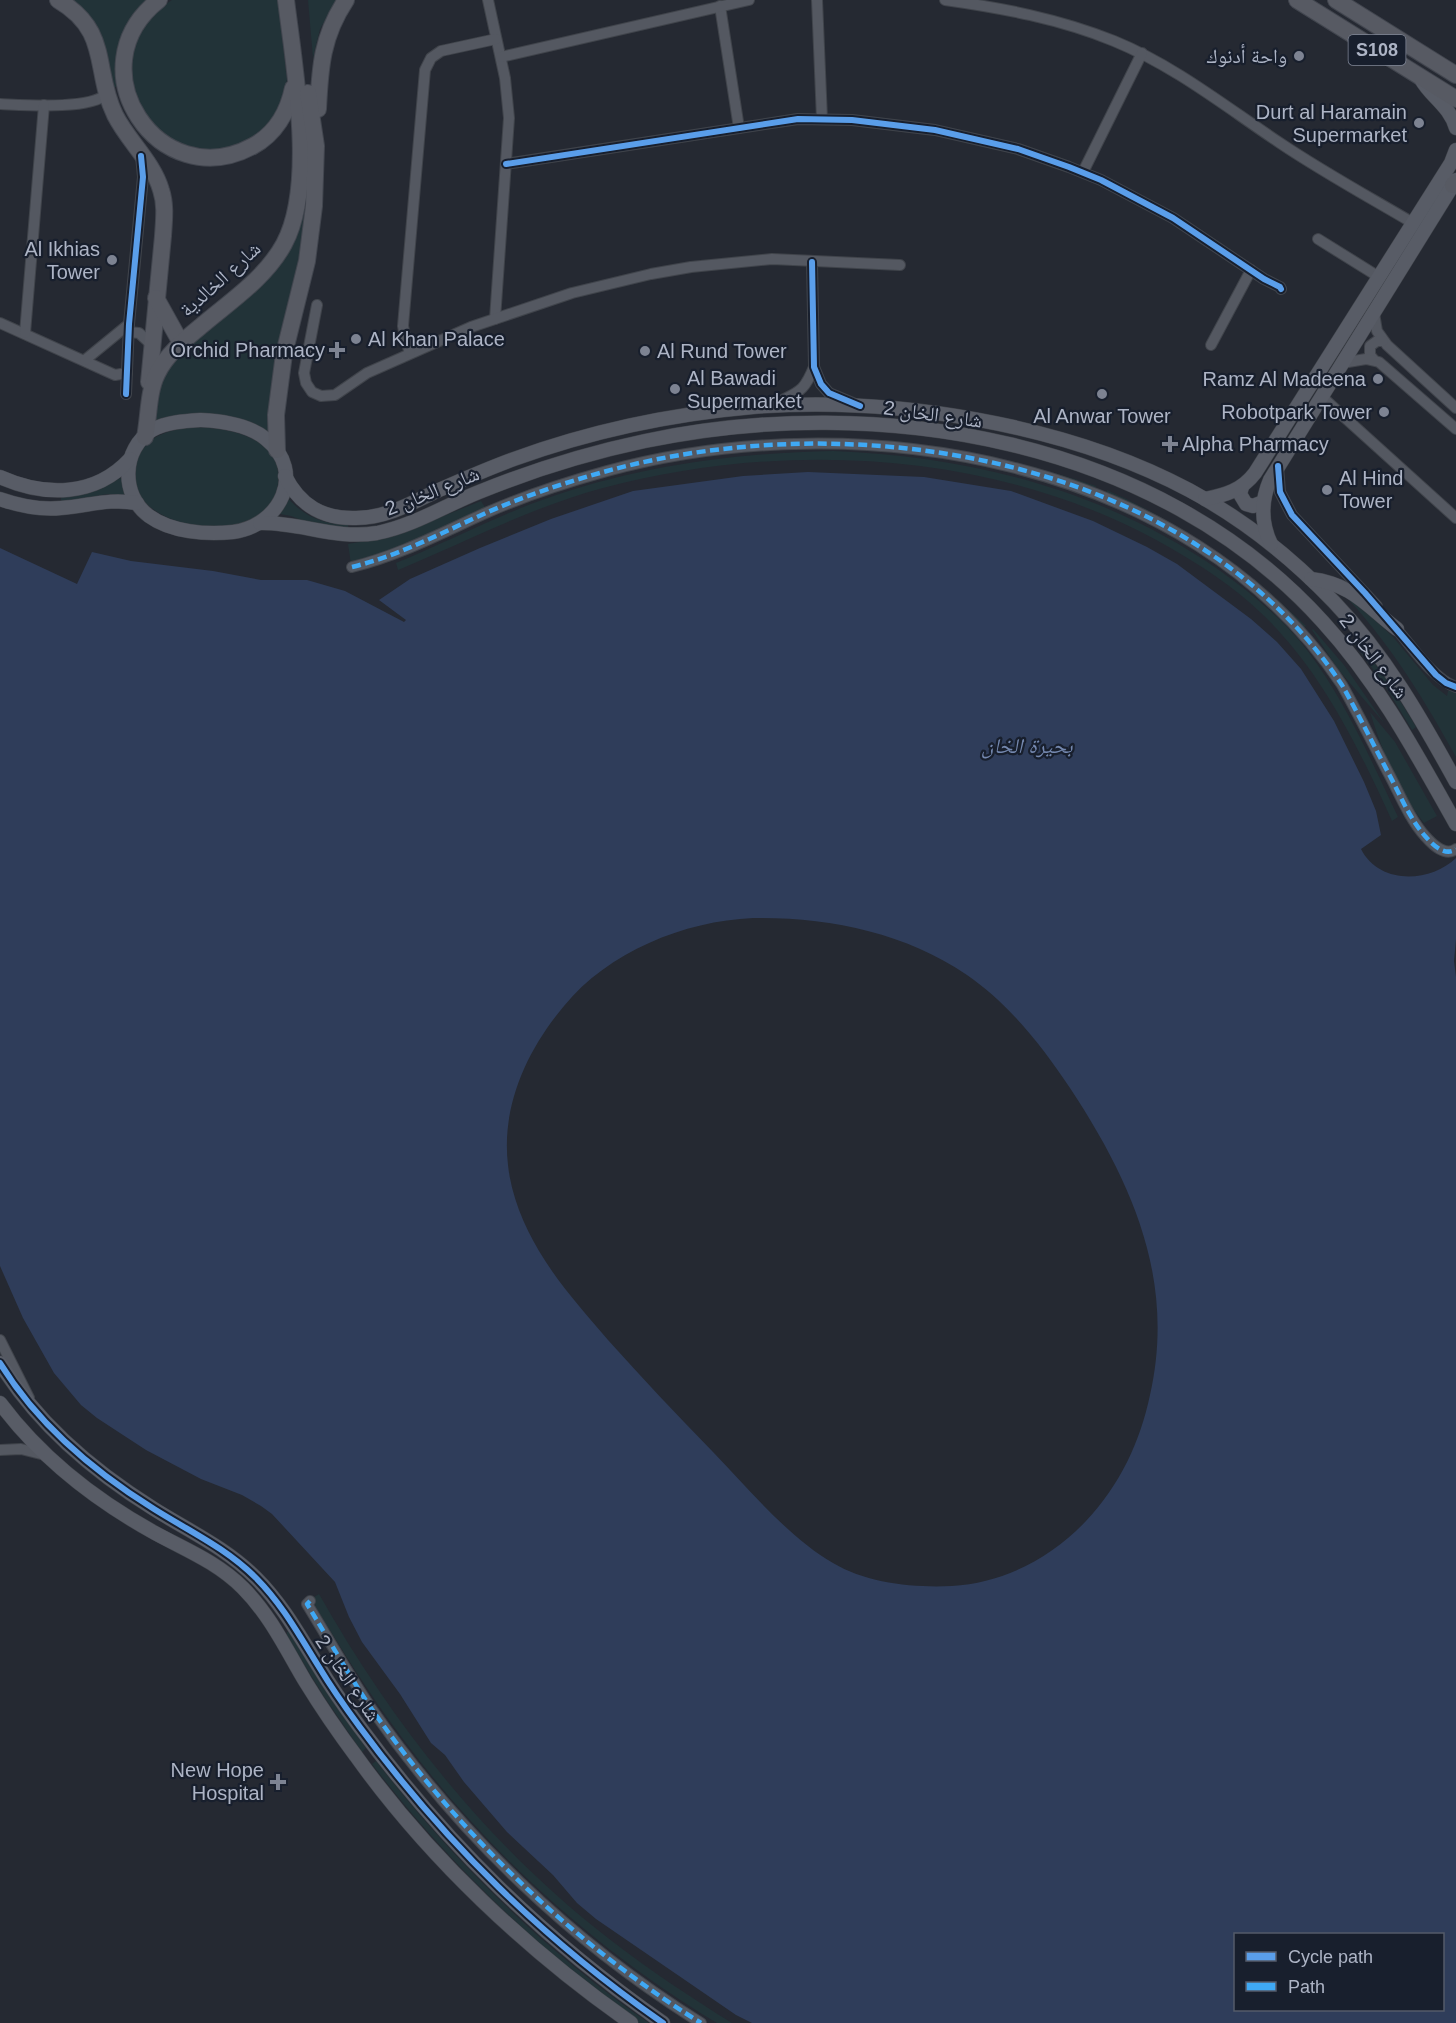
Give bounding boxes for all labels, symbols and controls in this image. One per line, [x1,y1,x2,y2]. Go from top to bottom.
road number: S108 [1348,35,1406,65]
place label: واحة أدنوك [1207,44,1287,67]
marker: واحة أدنوك [1292,49,1306,63]
place label: Durt al Haramain Supermarket [1256,101,1407,146]
marker: Durt al Haramain Supermarket [1412,116,1426,130]
street label: شارع الخالدية [175,237,266,322]
place label: Al Ikhias Tower [24,238,100,283]
marker: Al Ikhias Tower [105,253,119,267]
place label: Al Khan Palace [368,328,505,350]
marker: Al Khan Palace [349,332,363,346]
place label: Orchid Pharmacy [171,339,325,361]
place label: Al Rund Tower [657,340,787,362]
marker: Orchid Pharmacy [330,343,344,357]
marker: Al Rund Tower [638,344,652,358]
place label: Al Bawadi Supermarket [687,367,802,412]
place label: Ramz Al Madeena [1203,368,1367,390]
marker: Ramz Al Madeena [1371,372,1385,386]
marker: Al Bawadi Supermarket [668,382,682,396]
marker: Al Anwar Tower [1095,387,1109,401]
street label: شارع الخان 2 [882,396,984,434]
place label: Robotpark Tower [1221,401,1372,423]
place label: Al Anwar Tower [1033,405,1171,427]
marker: Robotpark Tower [1377,405,1391,419]
place label: Alpha Pharmacy [1182,433,1329,455]
marker: Alpha Pharmacy [1163,437,1177,451]
street label: شارع الخان 2 [382,462,483,522]
place label: Al Hind Tower [1339,467,1403,512]
marker: Al Hind Tower [1320,483,1334,497]
street label: شارع الخان 2 [1334,610,1413,703]
water label: بحيرة الخان [981,734,1073,759]
street label: شارع الخان 2 [309,1631,385,1726]
place label: New Hope Hospital [171,1759,264,1804]
marker: New Hope Hospital [269,1773,287,1791]
legend [1234,1933,1444,2011]
text: Cycle path [1288,1947,1373,1967]
text: Path [1288,1977,1325,1997]

